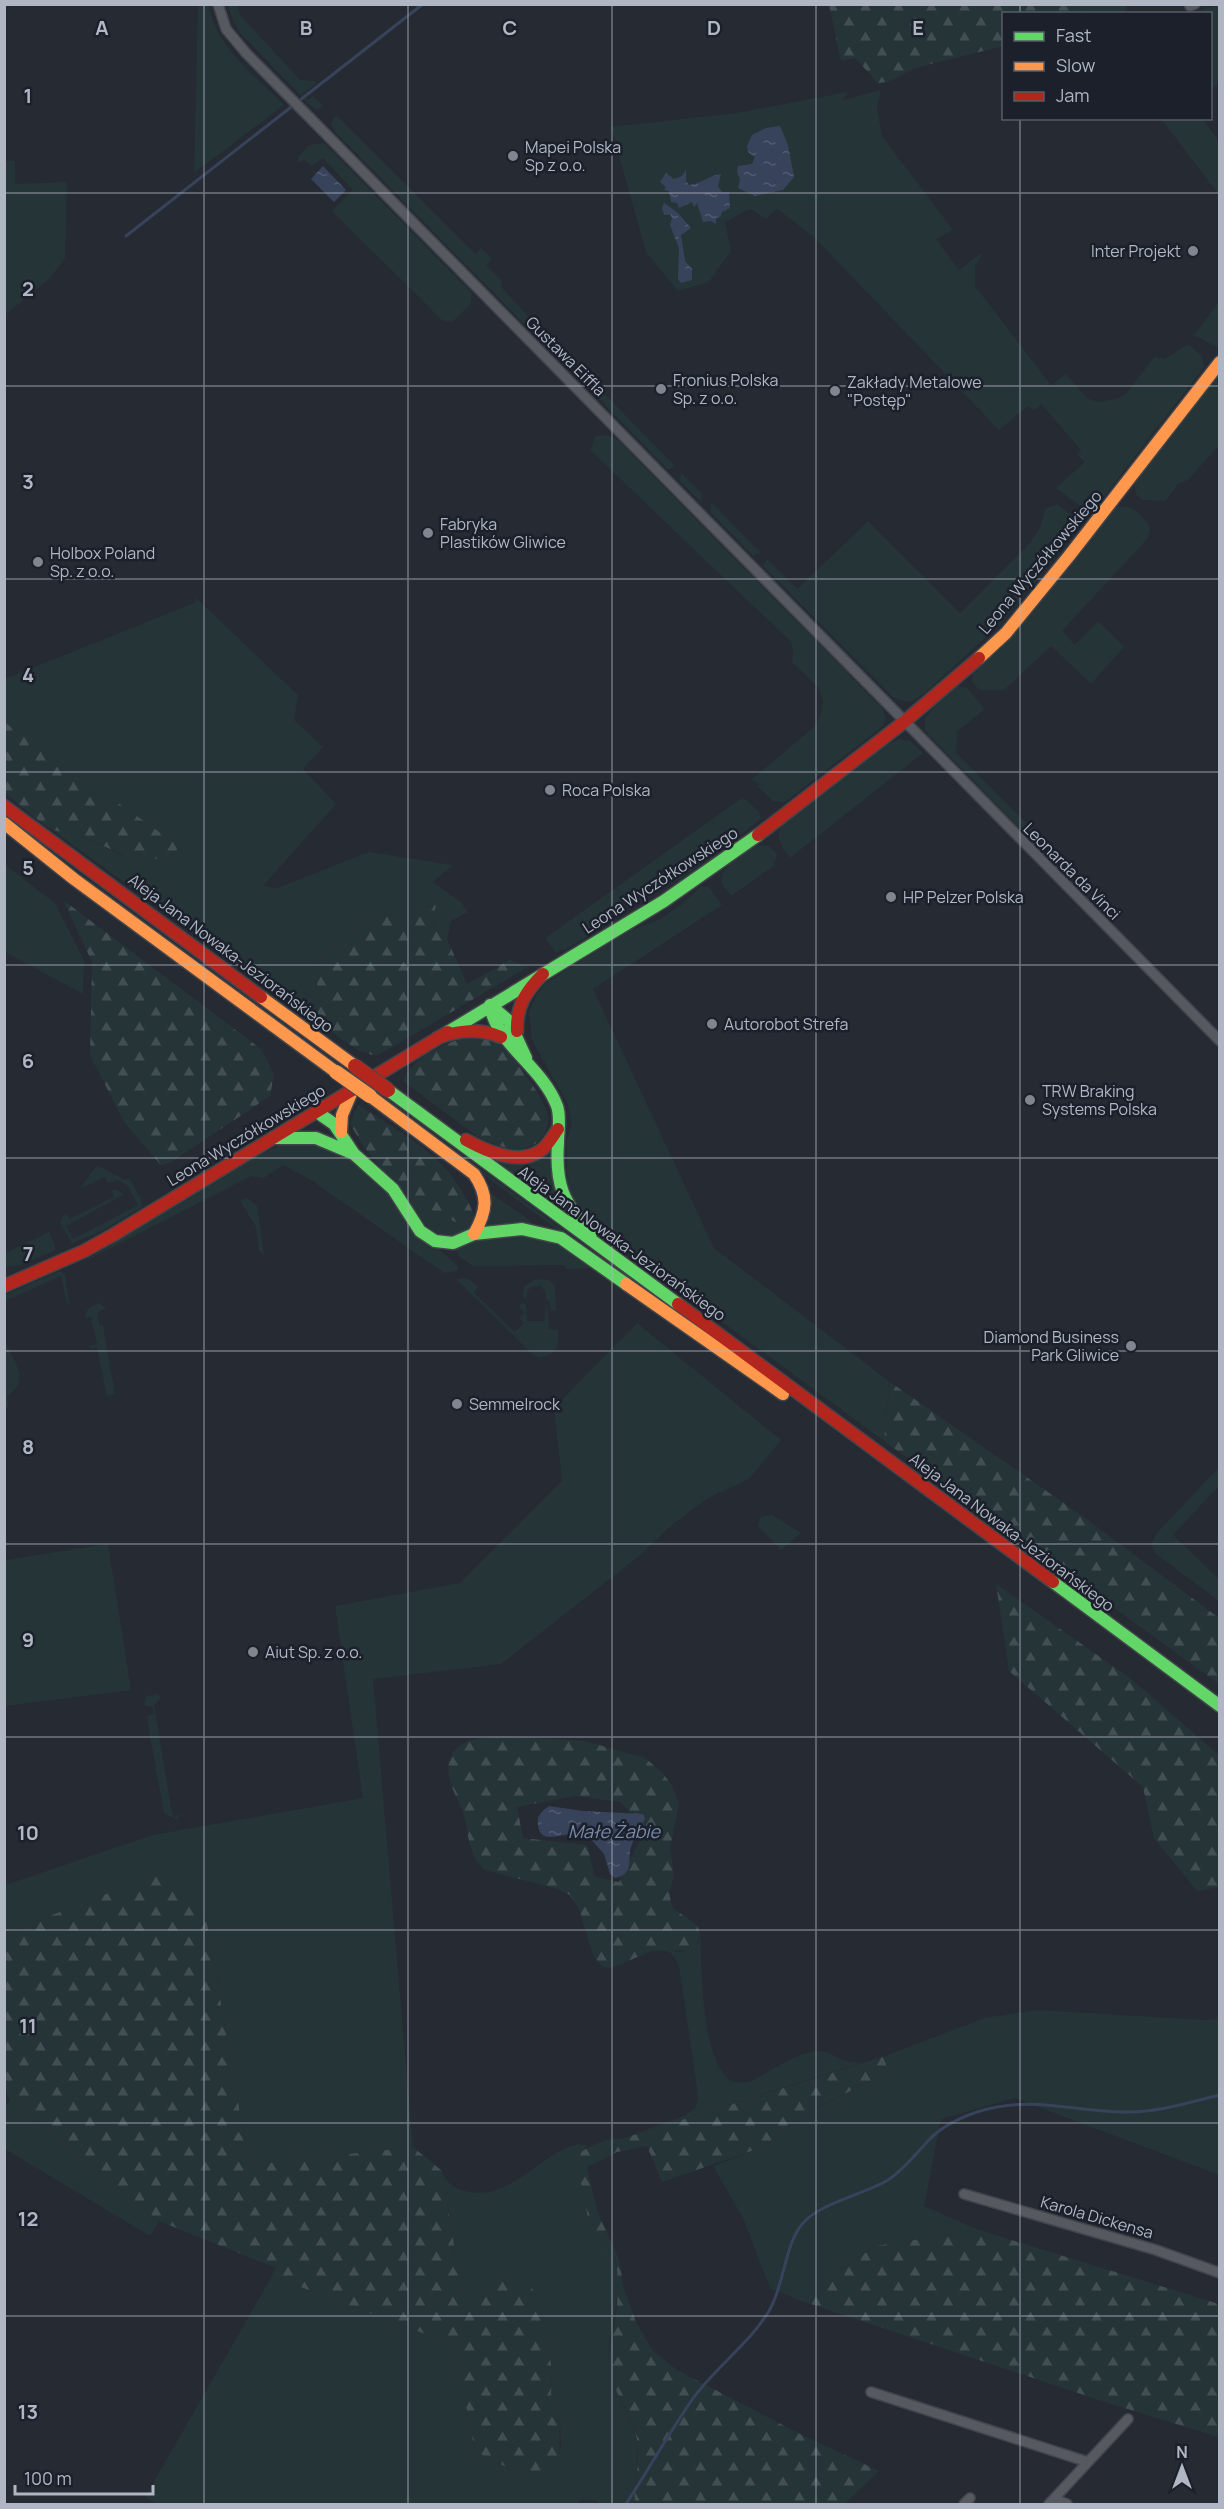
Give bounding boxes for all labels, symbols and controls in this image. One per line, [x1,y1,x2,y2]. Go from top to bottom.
legend [1002,12,1212,120]
text: A [95,14,109,41]
text: B [300,14,313,41]
text: C [503,14,517,41]
text: D [707,14,721,41]
text: E [912,14,924,41]
text: Fast [1056,23,1091,47]
text: Slow [1056,53,1096,77]
text: 1 [24,82,32,109]
text: Jam [1056,83,1090,107]
place label: Mapei Polska Sp z o.o. [525,136,621,176]
marker: Mapei Polska Sp z o.o. [506,149,520,163]
place label: Inter Projekt [1091,240,1181,262]
marker: Inter Projekt [1186,244,1200,258]
text: 2 [22,275,34,302]
street label: Gustawa Eiffla [521,311,611,401]
place label: Fronius Polska Sp. z o.o. [673,369,779,409]
place label: Zakłady Metalowe "Postęp" [847,371,981,411]
marker: Fronius Polska Sp. z o.o. [654,382,668,396]
marker: Zakłady Metalowe "Postęp" [828,384,842,398]
text: 3 [22,468,34,495]
street label: Leona Wyczółkowskiego [973,486,1107,638]
place label: Fabryka Plastików Gliwice [440,513,566,553]
marker: Fabryka Plastików Gliwice [421,526,435,540]
place label: Holbox Poland Sp. z o.o. [50,542,155,582]
marker: Holbox Poland Sp. z o.o. [31,555,45,569]
text: 4 [22,661,34,688]
place label: Roca Polska [562,779,650,801]
marker: Roca Polska [543,783,557,797]
street label: Leonarda da Vinci [1019,818,1125,924]
street label: Leona Wyczółkowskiego [578,821,742,939]
text: 5 [22,854,34,881]
street label: Aleja Jana Nowaka-Jeziorańskiego [124,868,338,1038]
place label: HP Pelzer Polska [903,886,1024,908]
marker: HP Pelzer Polska [884,890,898,904]
place label: Autorobot Strefa [724,1013,848,1035]
marker: Autorobot Strefa [705,1017,719,1031]
text: 6 [22,1047,34,1074]
street label: Leona Wyczółkowskiego [163,1079,329,1191]
place label: TRW Braking Systems Polska [1042,1080,1157,1120]
marker: TRW Braking Systems Polska [1023,1093,1037,1107]
street label: Aleja Jana Nowaka-Jeziorańskiego [514,1160,730,1326]
text: 7 [23,1240,33,1267]
place label: Diamond Business Park Gliwice [983,1326,1119,1366]
marker: Diamond Business Park Gliwice [1124,1339,1138,1353]
place label: Semmelrock [469,1393,561,1415]
marker: Semmelrock [450,1397,464,1411]
text: 8 [22,1433,34,1460]
street label: Aleja Jana Nowaka-Jeziorańskiego [905,1447,1119,1617]
text: 9 [22,1626,34,1653]
place label: Aiut Sp. z o.o. [265,1641,362,1663]
marker: Aiut Sp. z o.o. [246,1645,260,1659]
text: 10 [17,1819,39,1846]
water label: Małe Żabie [568,1819,662,1843]
text: 11 [19,2012,37,2039]
street label: Karola Dickensa [1038,2190,1156,2244]
text: 12 [18,2205,38,2232]
text: 13 [18,2398,38,2425]
north arrow [1152,2437,1212,2497]
text: N [1176,2441,1188,2463]
scale bar [15,2458,153,2496]
text: 100 m [24,2466,72,2490]

